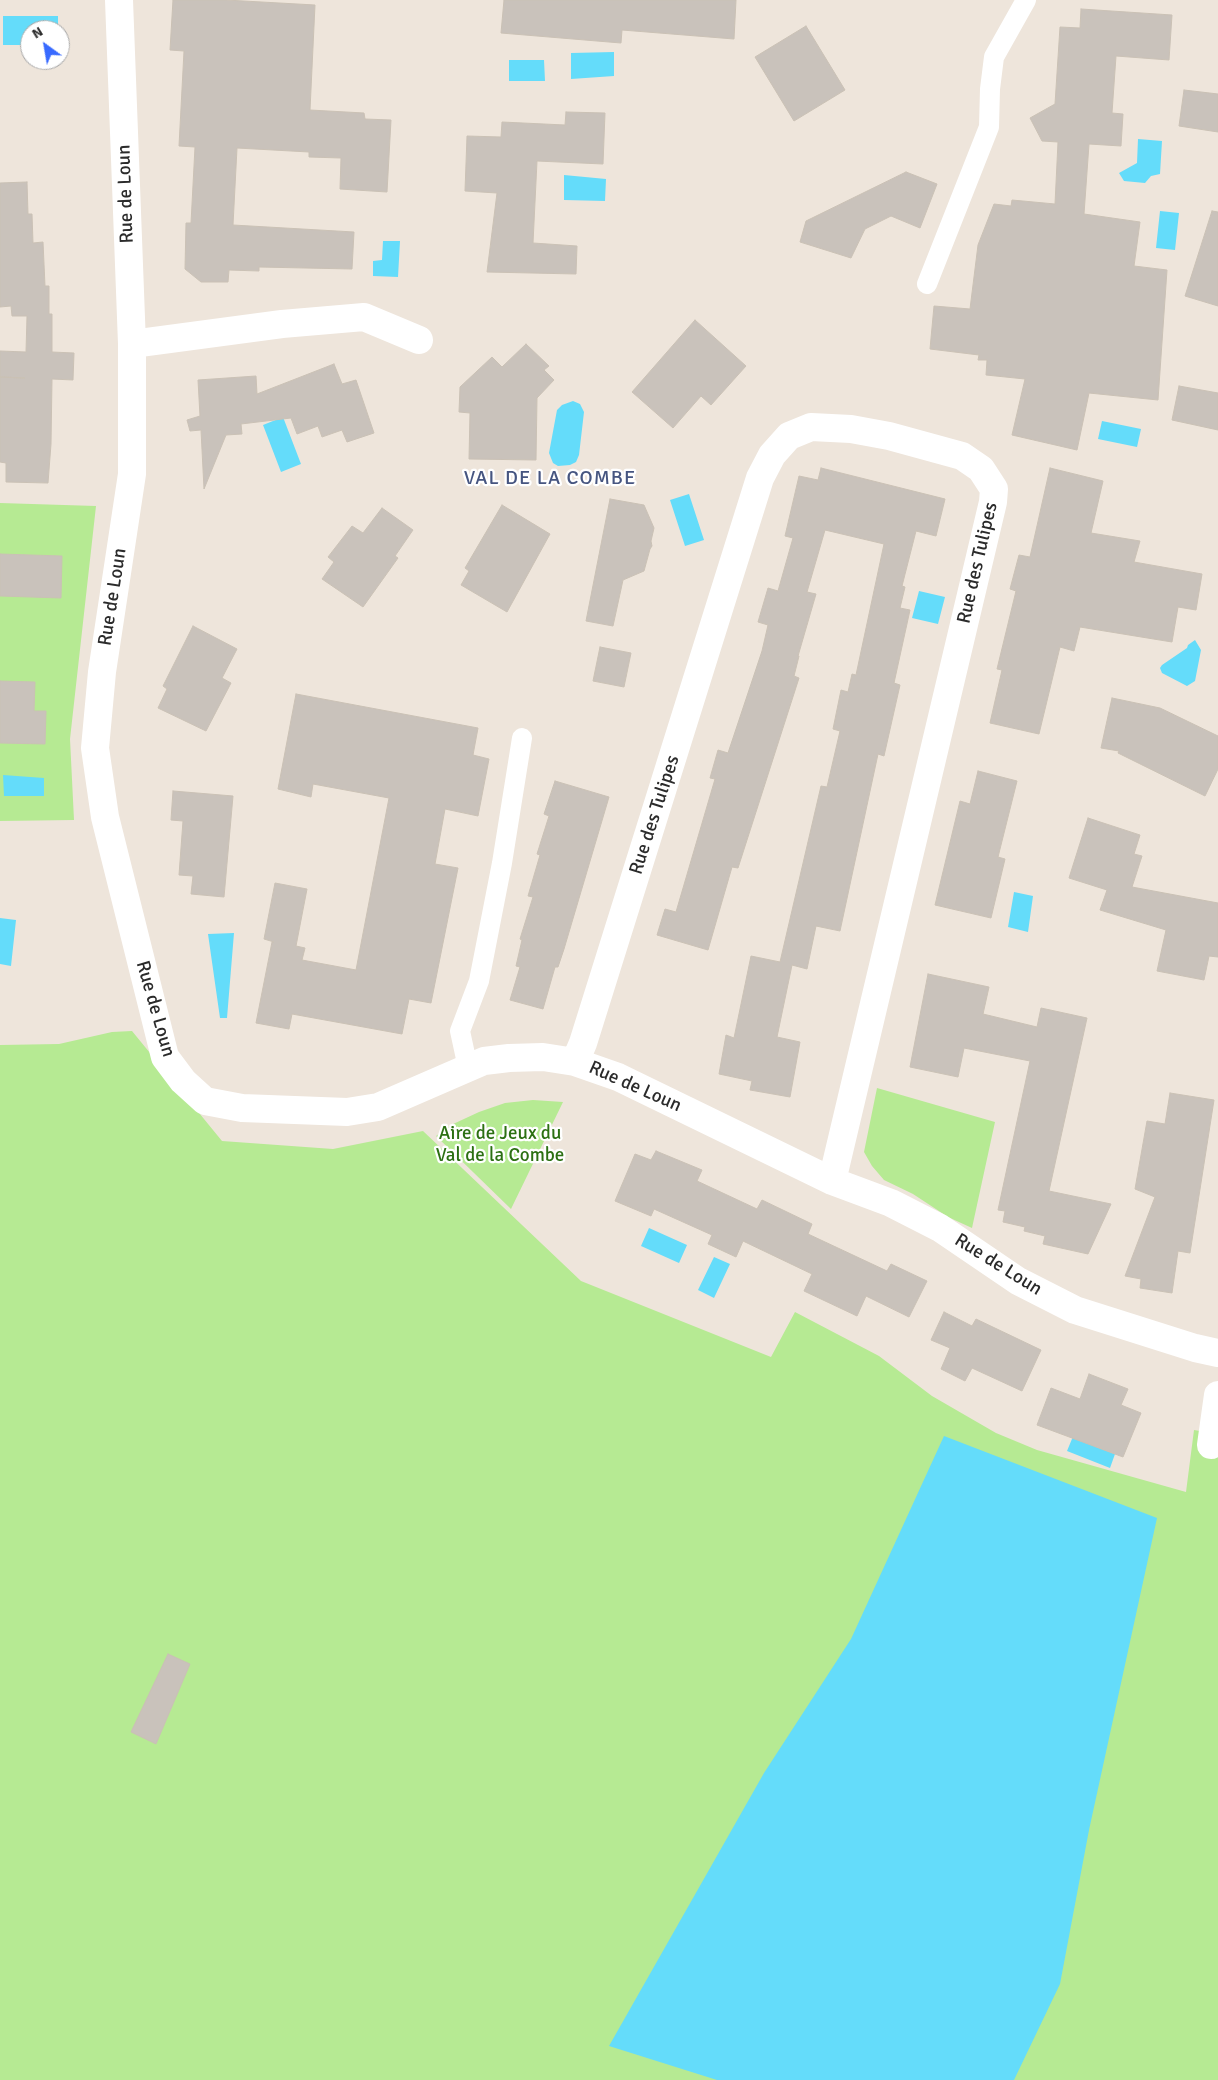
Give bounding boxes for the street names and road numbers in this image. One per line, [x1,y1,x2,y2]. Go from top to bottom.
street label: Rue de Loun [113,144,139,244]
street label: Rue des Tulipes [953,500,1003,626]
street label: Rue de Loun [94,546,132,648]
street label: Rue des Tulipes [625,753,685,877]
street label: Rue de Loun [130,958,180,1060]
street label: Rue de Loun [585,1056,685,1118]
street label: Rue de Loun [950,1229,1046,1301]

